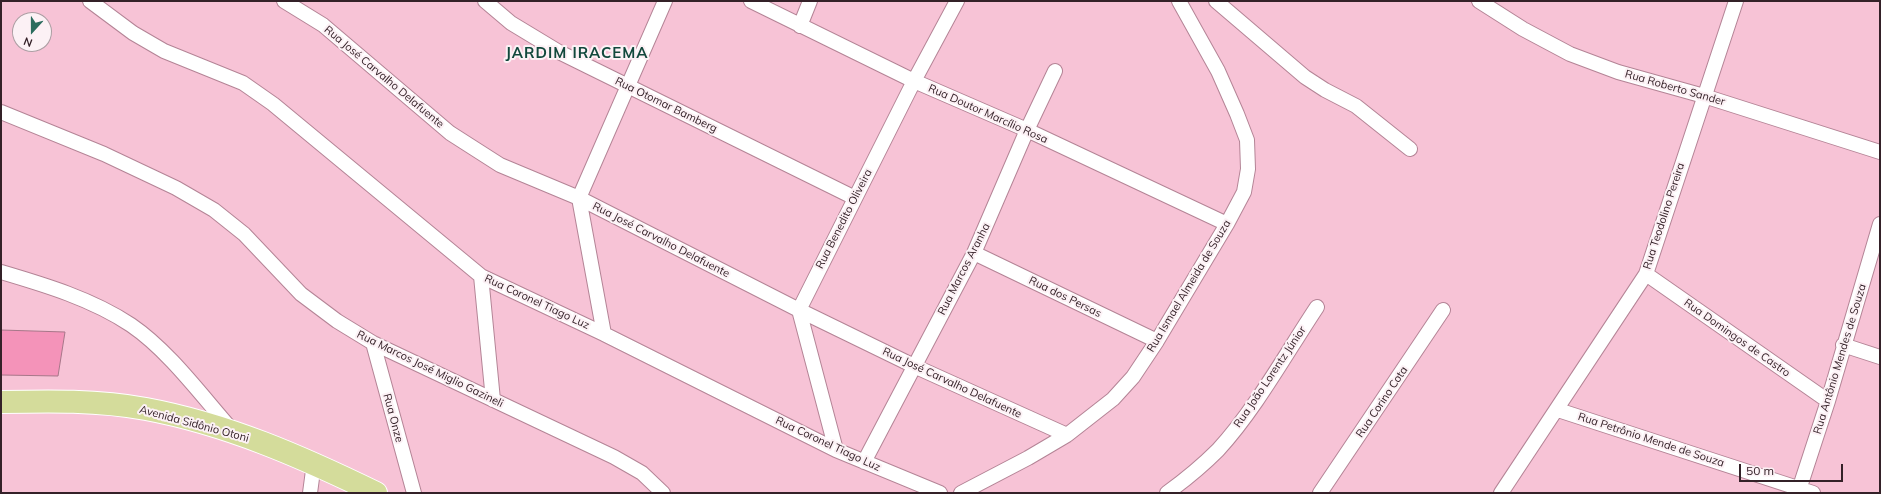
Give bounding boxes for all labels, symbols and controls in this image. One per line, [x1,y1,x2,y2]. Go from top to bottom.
north arrow [12,12,52,52]
street label: Rua José Carvalho Delafuente [321,23,447,131]
text: N [22,34,34,50]
district label: JARDIM IRACEMA [505,44,649,62]
street label: Rua Roberto Sander [1623,67,1727,109]
street label: Rua Otomar Bamberg [613,75,719,135]
street label: Rua Doutor Marcílio Rosa [926,82,1050,146]
street label: Rua Teodolino Pereira [1641,161,1687,271]
street label: Rua Benedito Oliveira [813,167,875,271]
street label: Rua José Carvalho Delafuente [590,200,732,280]
street label: Rua Ismael Almeida de Souza [1144,218,1234,354]
street label: Rua Marcos Aranha [935,221,993,317]
street label: Rua Coronel Tiago Luz [482,272,592,332]
street label: Rua dos Persas [1027,274,1103,320]
street label: Rua Antônio Mendes de Souza [1811,282,1869,436]
street label: Rua Domingos de Castro [1681,296,1793,380]
street label: Rua João Lorentz Júnior [1231,324,1309,430]
street label: Rua Marcos José Miglio Gazineli [355,328,505,410]
street label: Rua José Carvalho Delafuente [880,345,1024,421]
street label: Rua Corino Cota [1353,364,1411,440]
street label: Rua Onze [380,392,406,444]
street label: Avenida Sidônio Otoni [138,403,250,445]
street label: Rua Petrônio Mende de Souza [1576,410,1726,470]
street label: Rua Coronel Tiago Luz [773,414,883,474]
scale bar [1741,456,1845,482]
text: 50 m [1746,463,1774,478]

